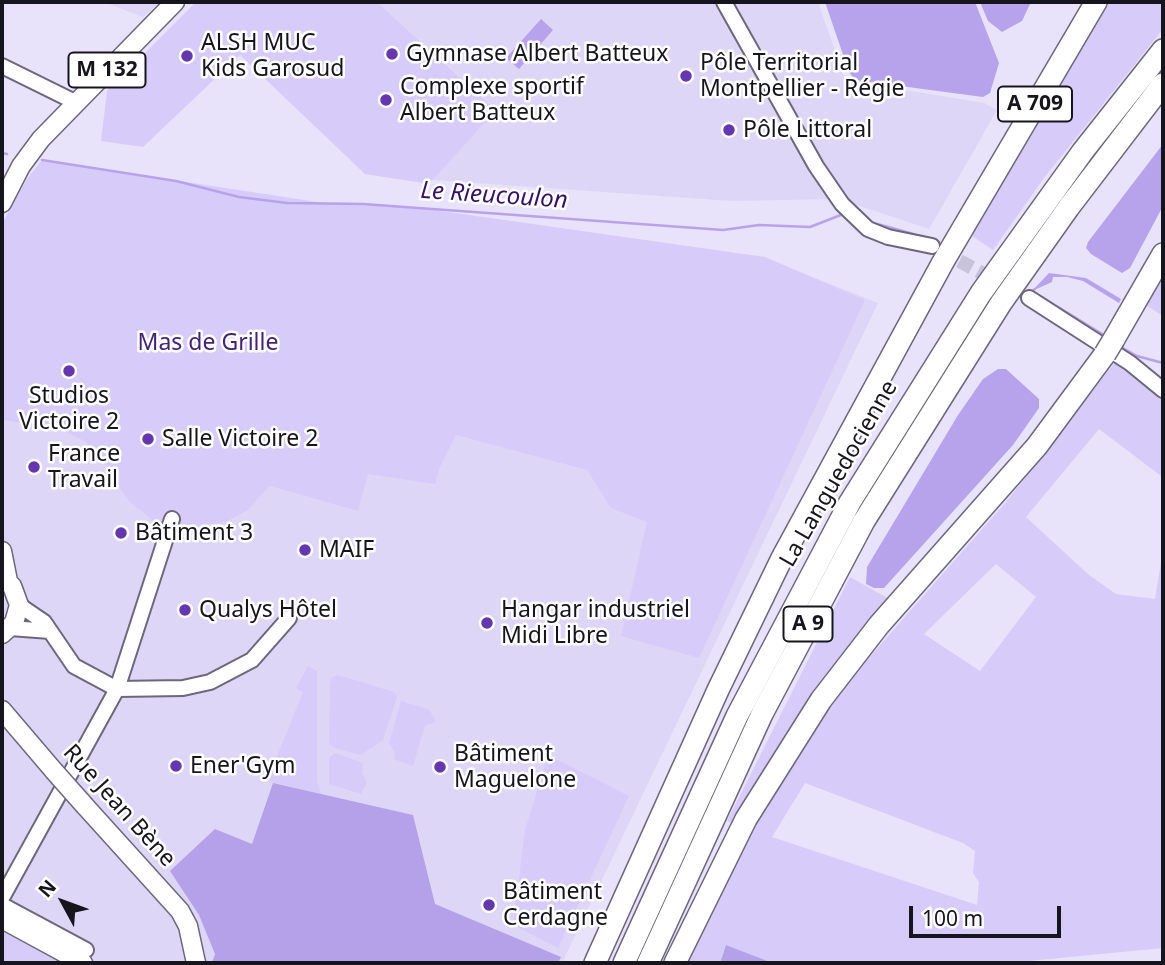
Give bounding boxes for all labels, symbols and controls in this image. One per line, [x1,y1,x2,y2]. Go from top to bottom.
place label: ALSH MUC Kids Garosud [201,29,344,83]
place label: Gymnase Albert Batteux [406,40,668,68]
marker: Gymnase Albert Batteux [384,46,400,62]
marker: ALSH MUC Kids Garosud [179,48,195,64]
place label: Pôle Territorial Montpellier - Régie [700,49,904,103]
road number: M 132 [68,52,146,88]
marker: Pôle Territorial Montpellier - Régie [678,68,694,84]
place label: Complexe sportif Albert Batteux [400,73,584,127]
road number: A 709 [998,86,1072,122]
marker: Complexe sportif Albert Batteux [378,92,394,108]
place label: Pôle Littoral [743,116,872,144]
marker: Pôle Littoral [721,122,737,138]
water label: Le Rieucoulon [419,176,569,216]
park label: Mas de Grille [138,329,278,357]
marker: Studios Victoire 2 [61,363,77,379]
street label: La Languedocienne [774,376,904,572]
place label: Studios Victoire 2 [19,382,119,436]
place label: Salle Victoire 2 [162,425,318,453]
marker: Salle Victoire 2 [140,431,156,447]
place label: France Travail [48,440,120,494]
marker: France Travail [26,459,42,475]
place label: Bâtiment 3 [135,519,253,547]
marker: Bâtiment 3 [113,525,129,541]
place label: MAIF [319,536,374,564]
marker: MAIF [297,542,313,558]
place label: Qualys Hôtel [199,596,337,624]
place label: Hangar industriel Midi Libre [501,596,690,650]
marker: Qualys Hôtel [177,602,193,618]
road number: A 9 [784,606,832,642]
marker: Hangar industriel Midi Libre [479,615,495,631]
street label: Rue Jean Bène [57,739,181,873]
place label: Bâtiment Maguelone [454,740,576,794]
place label: Ener'Gym [190,752,296,780]
marker: Ener'Gym [168,758,184,774]
marker: Bâtiment Maguelone [432,759,448,775]
north arrow [28,867,98,937]
text: N [32,874,62,903]
place label: Bâtiment Cerdagne [503,878,608,932]
scale bar [913,892,1065,936]
marker: Bâtiment Cerdagne [481,897,497,913]
text: 100 m [922,904,983,932]

